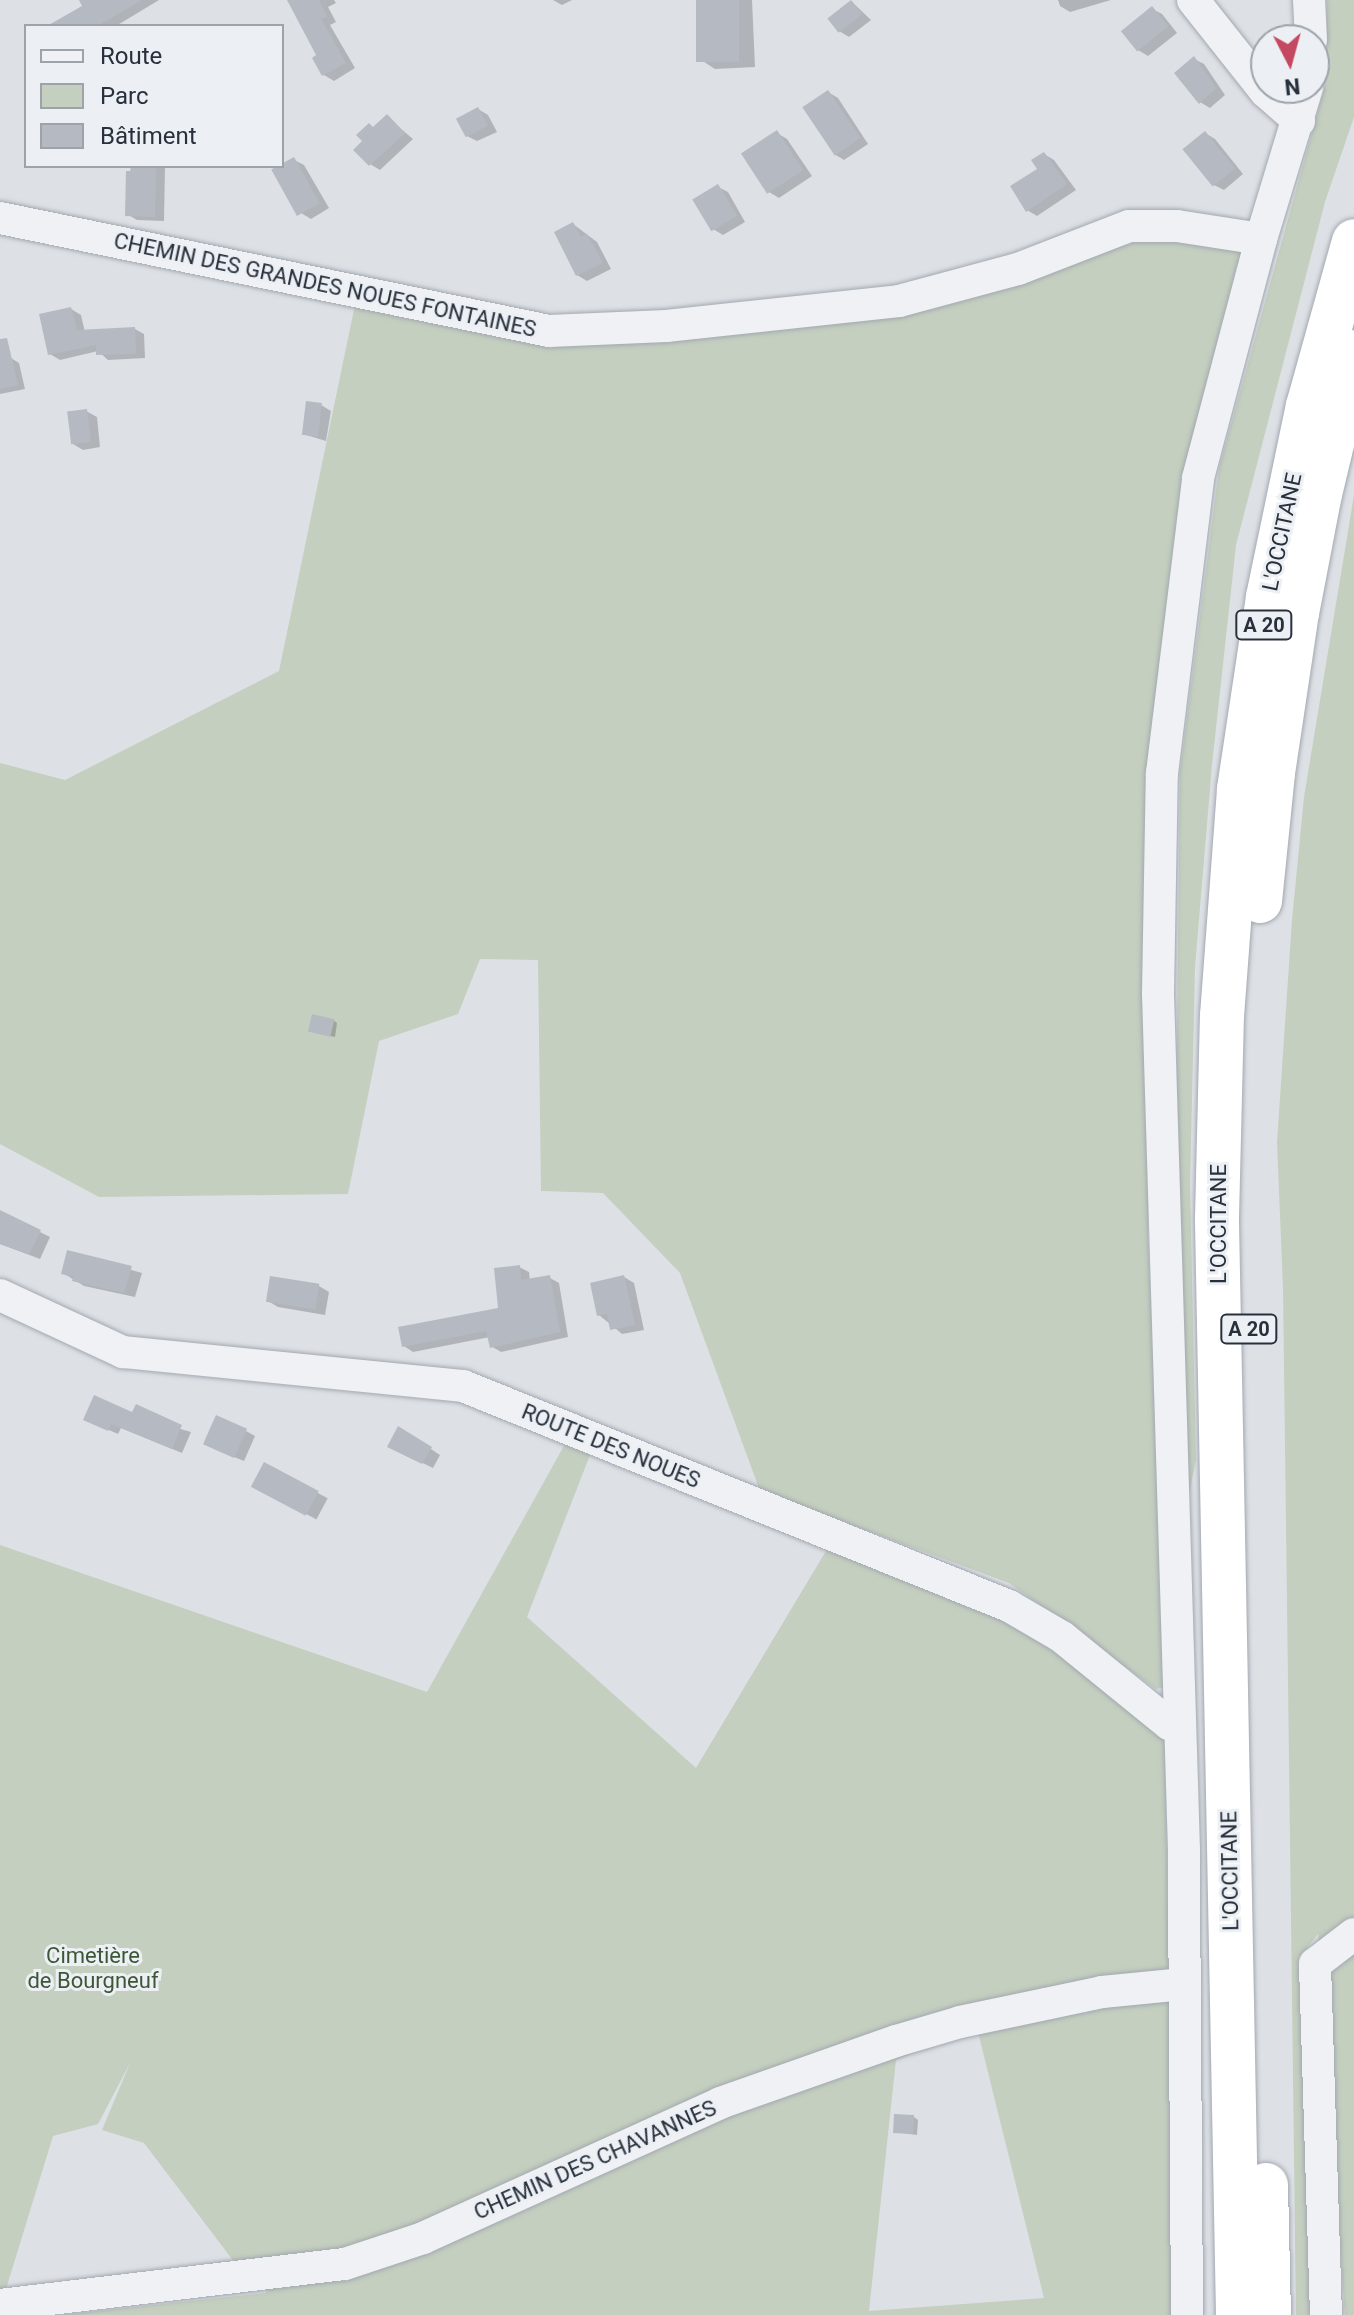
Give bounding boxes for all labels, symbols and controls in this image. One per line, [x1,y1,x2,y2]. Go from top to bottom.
legend [24,24,284,168]
north arrow [1250,24,1330,104]
text: Route [100,42,162,70]
text: N [1283,73,1301,100]
text: Parc [100,82,149,110]
text: Bâtiment [100,122,197,150]
street label: CHEMIN DES GRANDES NOUES FONTAINES [111,227,539,343]
street label: L'OCCITANE [1257,471,1307,593]
road number: A 20 [1234,609,1294,641]
street label: L'OCCITANE [1206,1164,1232,1284]
road number: A 20 [1219,1313,1279,1345]
street label: ROUTE DES NOUES [518,1398,704,1494]
street label: L'OCCITANE [1216,1811,1244,1931]
park label: Cimetière de Bourgneuf [27,1942,159,1994]
street label: CHEMIN DES CHAVANNES [470,2095,720,2225]

